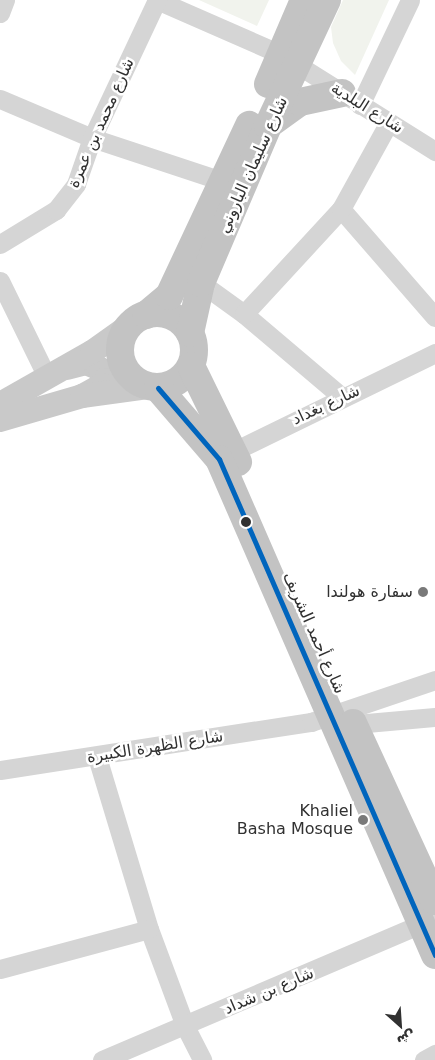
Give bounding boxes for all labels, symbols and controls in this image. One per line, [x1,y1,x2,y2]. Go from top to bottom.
street label: شارع محمد بن عمرة [64,55,138,191]
street label: شارع البلدية [327,78,407,138]
street label: شارع سليمان الباروني [214,94,292,236]
street label: شارع بغداد [289,381,363,429]
unlabelled marker [241,517,251,527]
street label: شارع أحمد الشريف [279,569,349,697]
place label: سفارة هولندا [326,582,413,602]
marker: سفارة هولندا [417,586,429,598]
street label: شارع الظهرة الكبيرة [85,727,225,767]
place label: Khaliel Basha Mosque [237,801,353,839]
marker: Khaliel Basha Mosque [357,814,369,826]
street label: شارع بن شداد [221,963,317,1019]
north arrow [375,1000,425,1050]
text: ش [394,1027,419,1050]

